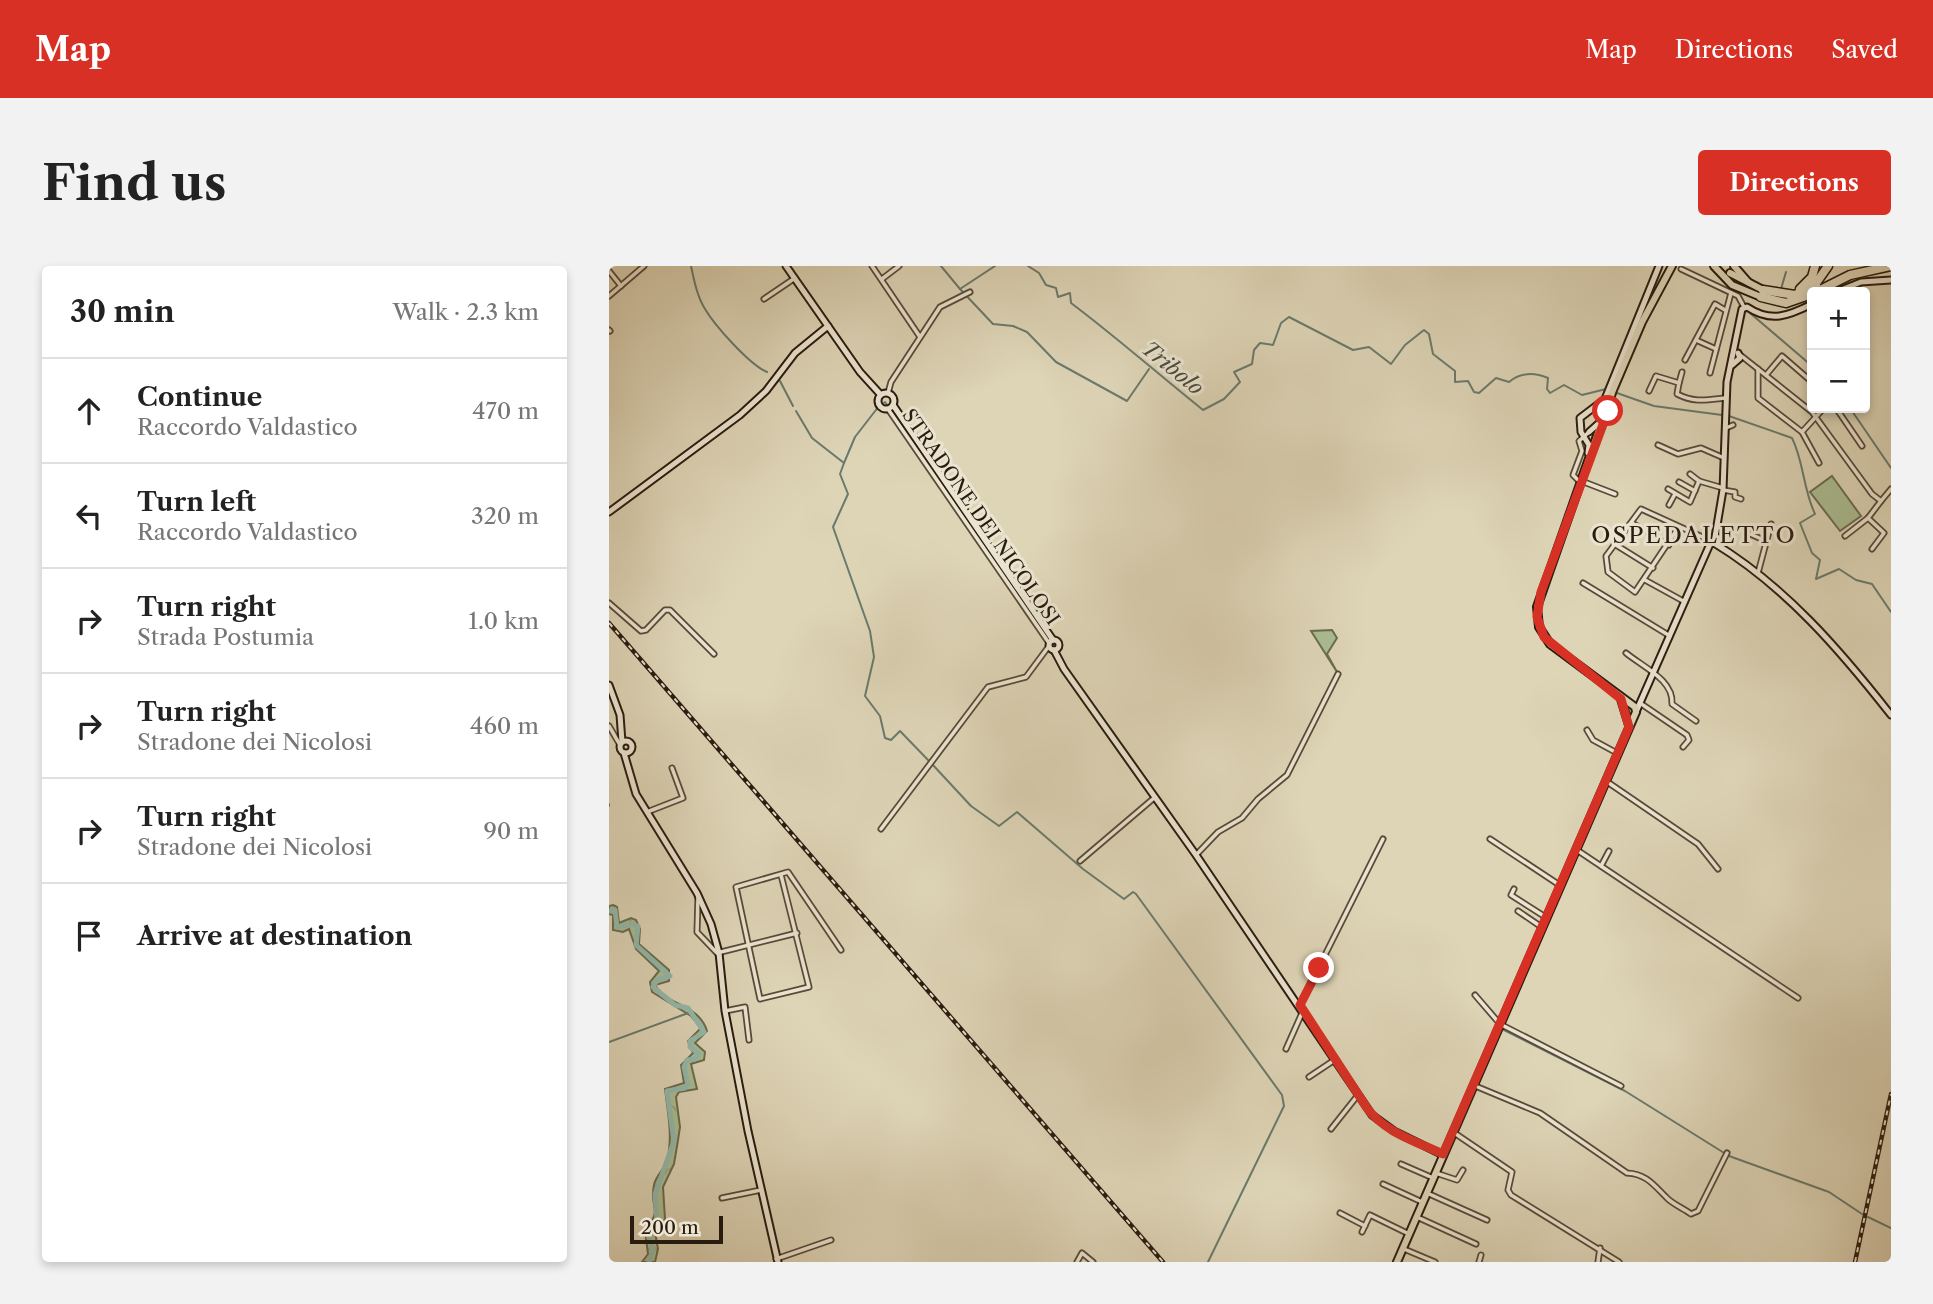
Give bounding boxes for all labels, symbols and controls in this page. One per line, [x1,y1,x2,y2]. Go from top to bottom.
text: Map [35,29,111,70]
text: Map [1585,35,1637,64]
text: Directions [1675,35,1793,64]
text: Saved [1831,35,1898,64]
button: Directions [1698,150,1891,215]
text: Find us [42,152,226,213]
map controls [1807,287,1870,413]
button: + [1807,287,1870,350]
text: 30 min [70,293,175,330]
text: Walk · 2.3 km [393,298,539,326]
water label: Tribolo [1137,336,1209,400]
button: − [1807,350,1870,413]
text: Continue [137,381,262,413]
icon: ahead [70,392,108,430]
route start [1592,395,1623,426]
text: 470 m [472,397,539,425]
street label: STRADONE DEI NICOLOSI [897,404,1065,630]
text: Raccordo Valdastico [137,413,358,441]
text: Turn left [137,486,256,518]
icon: left [70,497,108,535]
text: 320 m [471,502,539,530]
text: Raccordo Valdastico [137,518,358,546]
district label: OSPEDALETTO [1591,521,1797,549]
text: Turn right [137,591,276,623]
icon: right [70,602,108,640]
text: 1.0 km [468,607,539,635]
text: Strada Postumia [137,623,314,651]
text: Turn right [137,696,276,728]
icon: right [70,707,108,745]
text: 460 m [470,712,539,740]
text: Stradone dei Nicolosi [137,728,372,756]
text: Turn right [137,801,276,833]
icon: right [70,812,108,850]
text: 90 m [483,817,539,845]
text: Stradone dei Nicolosi [137,833,372,861]
icon: arrive [70,917,108,955]
text: Arrive at destination [137,920,412,952]
route end [1303,952,1334,983]
scale bar [630,1213,723,1245]
text: 200 m [641,1216,699,1239]

